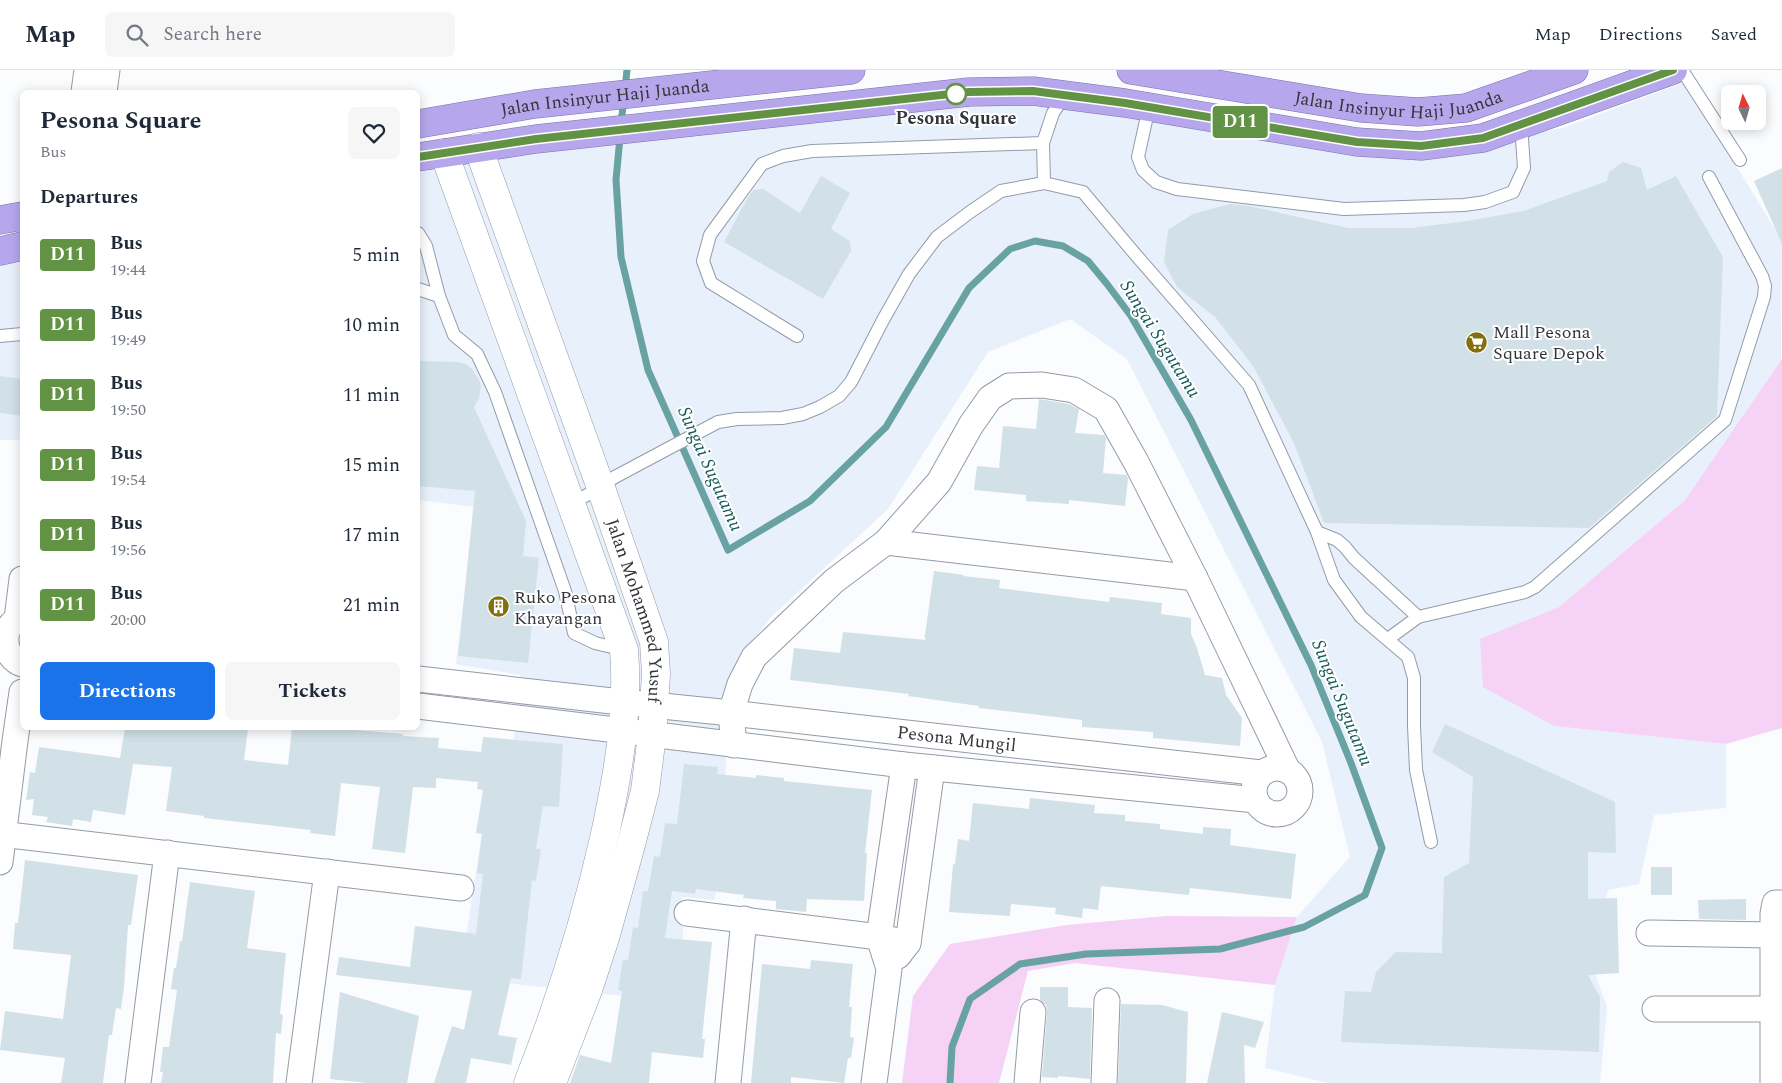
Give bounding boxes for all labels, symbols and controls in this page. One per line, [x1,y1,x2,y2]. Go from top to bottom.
search box [105,12,455,57]
text: Map [25,17,75,53]
text: Search here [163,20,262,49]
icon: search [123,21,151,49]
text: Map [1535,21,1571,48]
text: Directions [1599,21,1683,48]
text: Saved [1711,21,1757,48]
street label: Jalan Insinyur Haji Juanda [498,72,711,123]
marker: Pesona Square [945,83,967,105]
street label: Jalan Insinyur Haji Juanda [1292,83,1506,126]
north arrow [1721,85,1766,130]
map controls [1721,85,1766,130]
text: Pesona Square [40,103,201,139]
place label: Pesona Square [895,105,1017,132]
line badge: D11 [1211,106,1269,138]
button: heart [348,107,400,159]
text: D11 [1223,108,1257,135]
text: Bus [40,140,66,164]
text: Departures [40,183,138,212]
text: Bus [110,229,143,258]
text: D11 [50,241,85,268]
text: 5 min [352,241,400,270]
text: 19:44 [110,258,146,282]
water label: Sungai Sugutamu [1112,274,1208,404]
text: Bus [110,299,143,328]
text: D11 [50,311,85,338]
text: 10 min [343,311,400,340]
place label: Mall Pesona Square Depok [1493,319,1605,367]
text: 19:49 [110,328,146,352]
supermarket icon: Mall Pesona Square Depok [1465,330,1489,354]
text: Bus [110,369,143,398]
text: D11 [50,381,85,408]
text: 11 min [343,381,400,410]
text: 19:50 [110,398,146,422]
water label: Sungai Sugutamu [669,402,751,536]
text: Bus [110,439,143,468]
text: D11 [50,451,85,478]
text: 15 min [343,451,400,480]
text: 19:54 [110,468,146,492]
text: Bus [110,509,143,538]
street label: Jalan Mohammed Yusuf [599,515,670,706]
text: D11 [50,521,85,548]
text: 17 min [343,521,400,550]
text: 19:56 [110,538,146,562]
text: Bus [110,579,143,608]
place label: Ruko Pesona Khayangan [514,584,617,632]
text: D11 [50,591,85,618]
text: 21 min [343,591,400,620]
building icon: Ruko Pesona Khayangan [486,595,510,619]
text: 20:00 [110,608,146,632]
water label: Sungai Sugutamu [1303,635,1381,771]
button: Directions [40,662,215,720]
button: Tickets [225,662,400,720]
street label: Pesona Mungil [896,718,1018,759]

